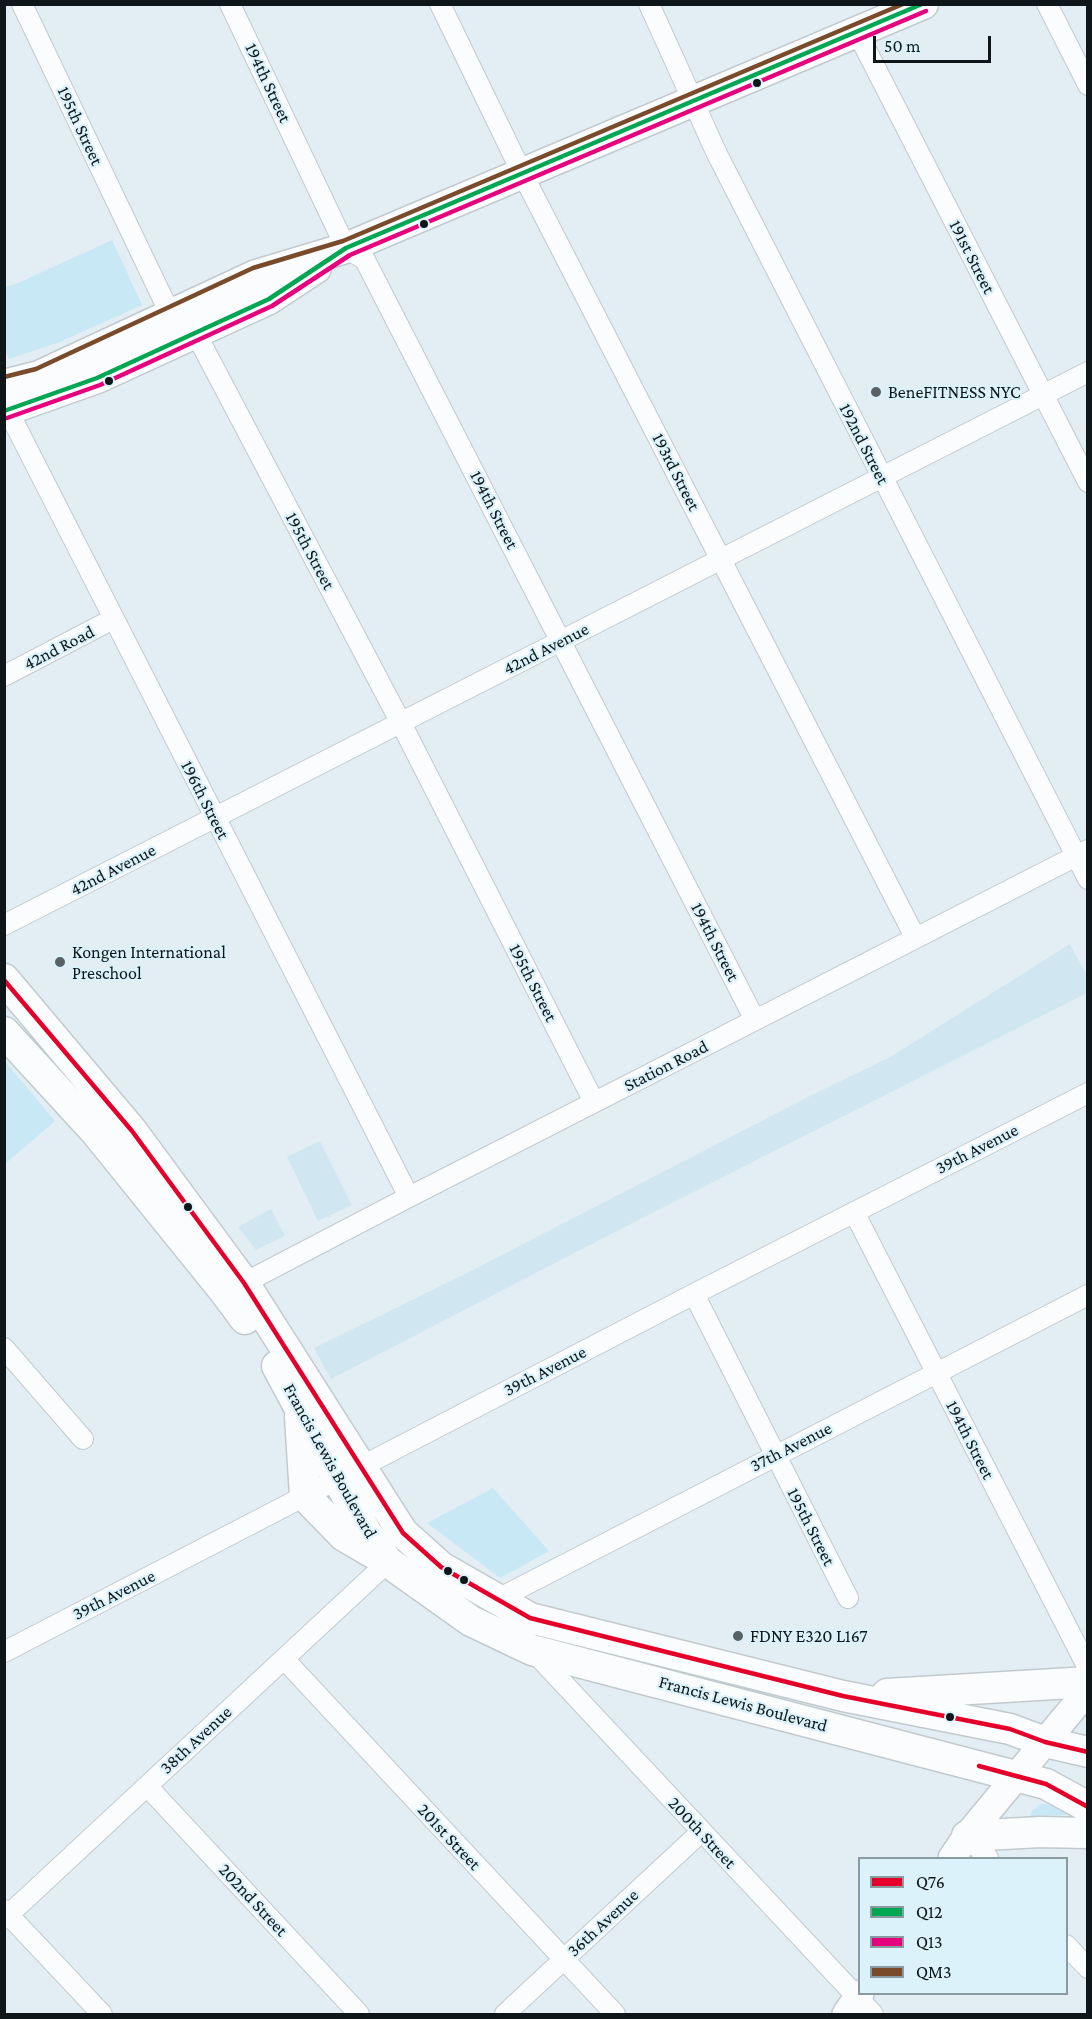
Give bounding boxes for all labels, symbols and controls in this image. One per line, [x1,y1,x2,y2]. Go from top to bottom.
scale bar [876,24,994,62]
text: 50 m [884,36,921,56]
street label: 194th Street [240,40,296,126]
unlabelled marker [751,77,763,89]
street label: 195th Street [52,83,108,169]
street label: 191st Street [944,217,1000,297]
unlabelled marker [418,218,430,230]
unlabelled marker [103,375,115,387]
place label: BeneFITNESS NYC [888,381,1021,403]
marker: BeneFITNESS NYC [869,385,883,399]
street label: 192nd Street [834,400,894,488]
street label: 193rd Street [647,429,705,515]
street label: 194th Street [465,467,523,553]
street label: 195th Street [281,509,339,593]
street label: 42nd Avenue [500,618,592,680]
street label: 42nd Road [20,621,98,675]
street label: 196th Street [176,757,234,843]
street label: 42nd Avenue [67,839,159,901]
street label: 194th Street [686,899,744,985]
street label: 195th Street [504,940,562,1026]
place label: Kongen International Preschool [72,941,226,984]
marker: Kongen International Preschool [53,955,67,969]
street label: Station Road [620,1036,712,1096]
street label: 39th Avenue [932,1119,1022,1179]
unlabelled marker [182,1201,194,1213]
street label: 39th Avenue [500,1341,590,1401]
street label: Francis Lewis Boulevard [278,1380,382,1542]
street label: 194th Street [941,1397,999,1483]
street label: 37th Avenue [747,1417,835,1477]
street label: 195th Street [782,1484,840,1570]
street label: 39th Avenue [69,1565,159,1625]
unlabelled marker [442,1565,454,1577]
unlabelled marker [458,1574,470,1586]
place label: FDNY E320 L167 [750,1625,868,1647]
marker: FDNY E320 L167 [731,1629,745,1643]
street label: Francis Lewis Boulevard [656,1671,830,1737]
street label: 38th Avenue [156,1701,236,1779]
unlabelled marker [944,1711,956,1723]
street label: 200th Street [663,1793,741,1873]
street label: 201st Street [413,1799,485,1875]
legend [858,1857,1068,1995]
street label: 202nd Street [214,1859,292,1941]
text: Q76 [916,1872,945,1892]
street label: 36th Avenue [563,1885,643,1961]
text: Q12 [916,1902,943,1922]
text: Q13 [916,1932,943,1952]
text: QM3 [916,1962,952,1982]

